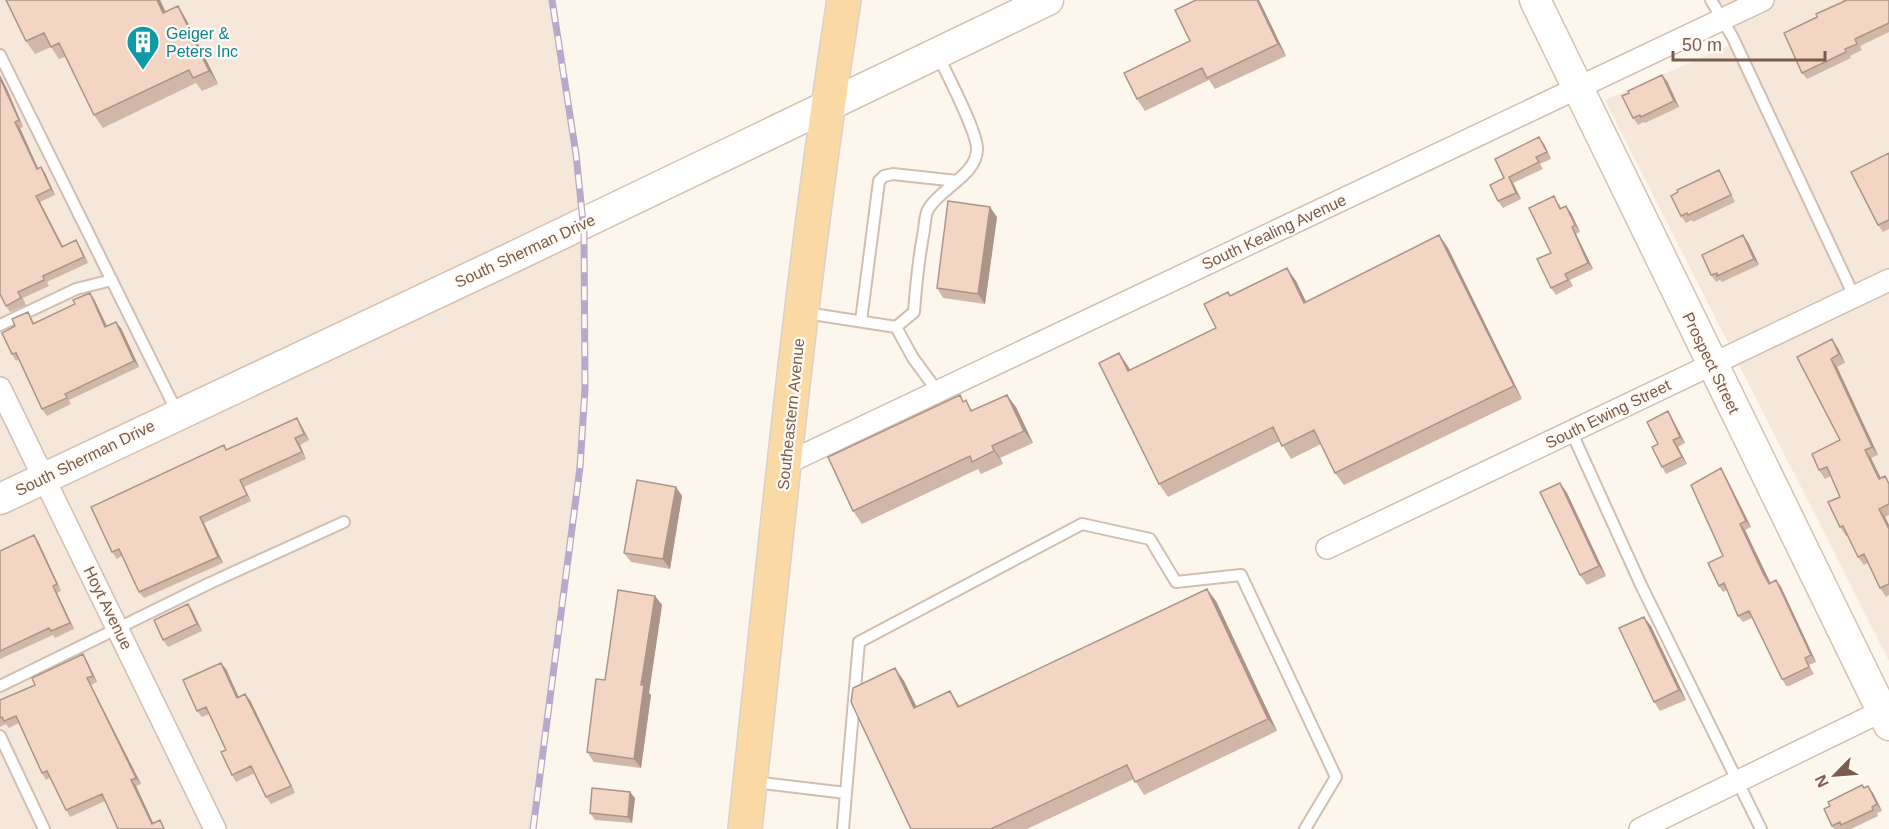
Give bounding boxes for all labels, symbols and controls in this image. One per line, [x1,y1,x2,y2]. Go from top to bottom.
building icon: Geiger & Peters Inc [125,24,161,71]
scale bar [1673,24,1824,62]
place label: Geiger & Peters Inc [166,25,238,60]
text: 50 m [1682,35,1722,55]
street label: South Kealing Avenue [1199,191,1349,273]
street label: South Sherman Drive [452,211,598,291]
street label: Prospect Street [1679,310,1743,417]
street label: Southeastern Avenue [775,337,807,491]
street label: South Ewing Street [1543,376,1674,452]
street label: South Sherman Drive [13,417,158,499]
street label: Hoyt Avenue [81,564,136,652]
north arrow [1805,745,1865,805]
text: N [1812,772,1832,790]

